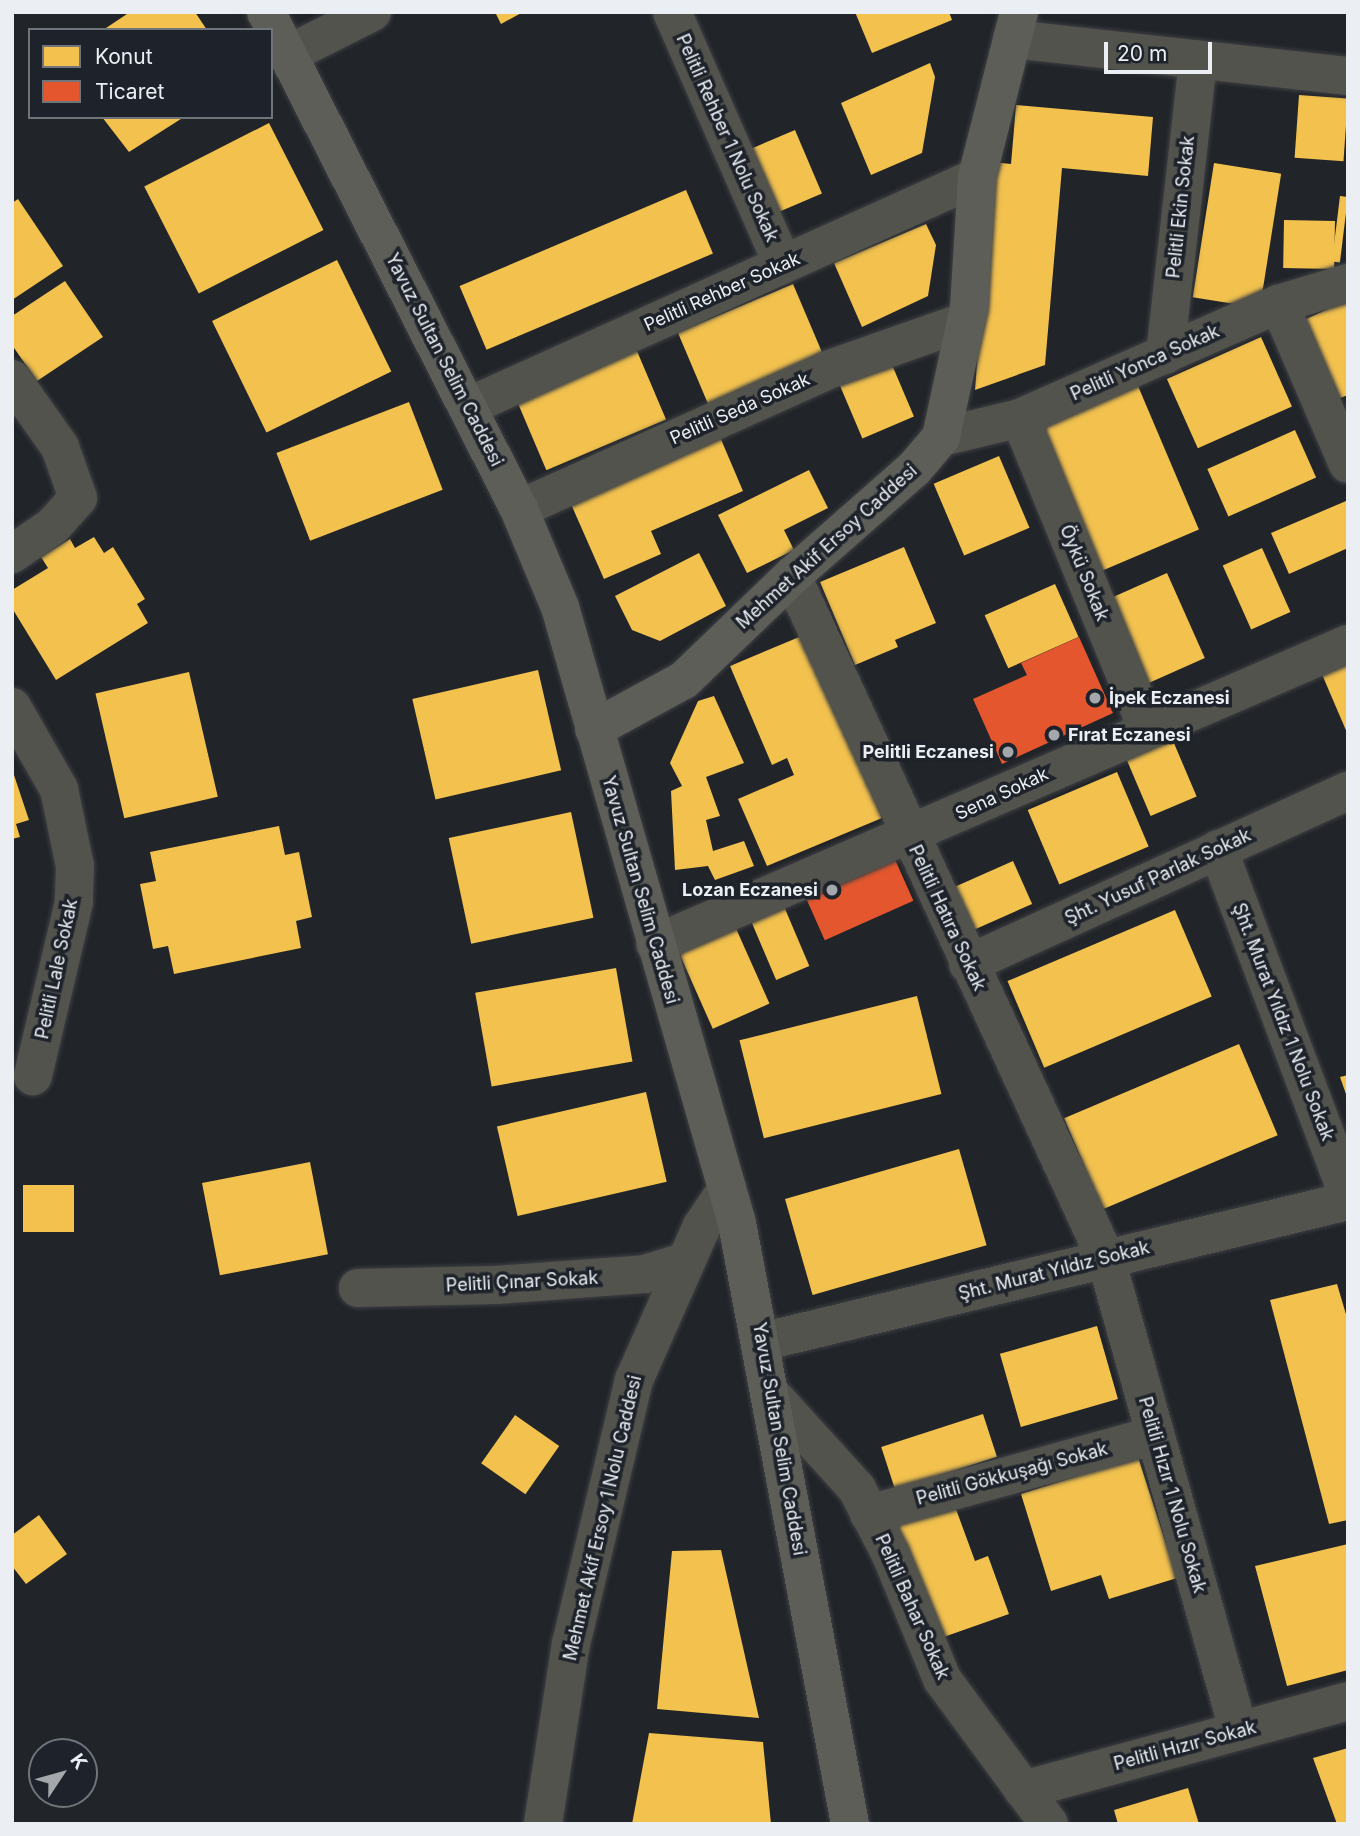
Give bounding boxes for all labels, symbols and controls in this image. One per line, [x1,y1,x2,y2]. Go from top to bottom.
legend [28,28,273,119]
scale bar [1108,28,1216,72]
street label: Pelitli Rehber 1 Nolu Sokak [671,31,783,245]
text: 20 m [1117,41,1167,66]
text: Konut [95,44,153,69]
text: Ticaret [95,79,164,104]
street label: Pelitli Ekin Sokak [1163,135,1199,279]
street label: Pelitli Rehber Sokak [641,248,803,336]
street label: Yavuz Sultan Selim Caddesi [381,250,507,470]
street label: Pelitli Yonca Sokak [1067,321,1223,405]
street label: Pelitli Seda Sokak [667,368,813,450]
street label: Mehmet Akif Ersoy Caddesi [732,460,922,634]
street label: Öykü Sokak [1055,522,1113,624]
place label: İpek Eczanesi [1109,687,1230,709]
marker: İpek Eczanesi [1087,690,1103,706]
place label: Fırat Eczanesi [1068,724,1191,746]
marker: Fırat Eczanesi [1046,727,1062,743]
place label: Pelitli Eczanesi [863,741,994,763]
marker: Pelitli Eczanesi [1000,744,1016,760]
street label: Sena Sokak [952,763,1052,825]
street label: Yavuz Sultan Selim Caddesi [597,773,683,1007]
street label: Şht. Yusuf Parlak Sokak [1062,824,1254,930]
street label: Pelitli Hatıra Sokak [904,842,990,994]
place label: Lozan Eczanesi [682,879,818,901]
marker: Lozan Eczanesi [824,882,840,898]
street label: Pelitli Lale Sokak [32,897,82,1041]
street label: Şht. Murat Yıldız 1 Nolu Sokak [1228,900,1338,1144]
street label: Şht. Murat Yıldız Sokak [956,1237,1152,1305]
street label: Pelitli Çınar Sokak [445,1267,599,1297]
street label: Yavuz Sultan Selim Caddesi [748,1321,810,1557]
street label: Mehmet Akif Ersoy 1 Nolu Caddesi [560,1373,646,1663]
street label: Pelitli Hızır 1 Nolu Sokak [1134,1394,1210,1596]
street label: Pelitli Gökkuşağı Sokak [914,1438,1110,1510]
street label: Pelitli Bahar Sokak [870,1531,954,1683]
street label: Pelitli Hızır Sokak [1112,1717,1258,1775]
north arrow [28,1738,98,1808]
text: K [65,1749,92,1774]

